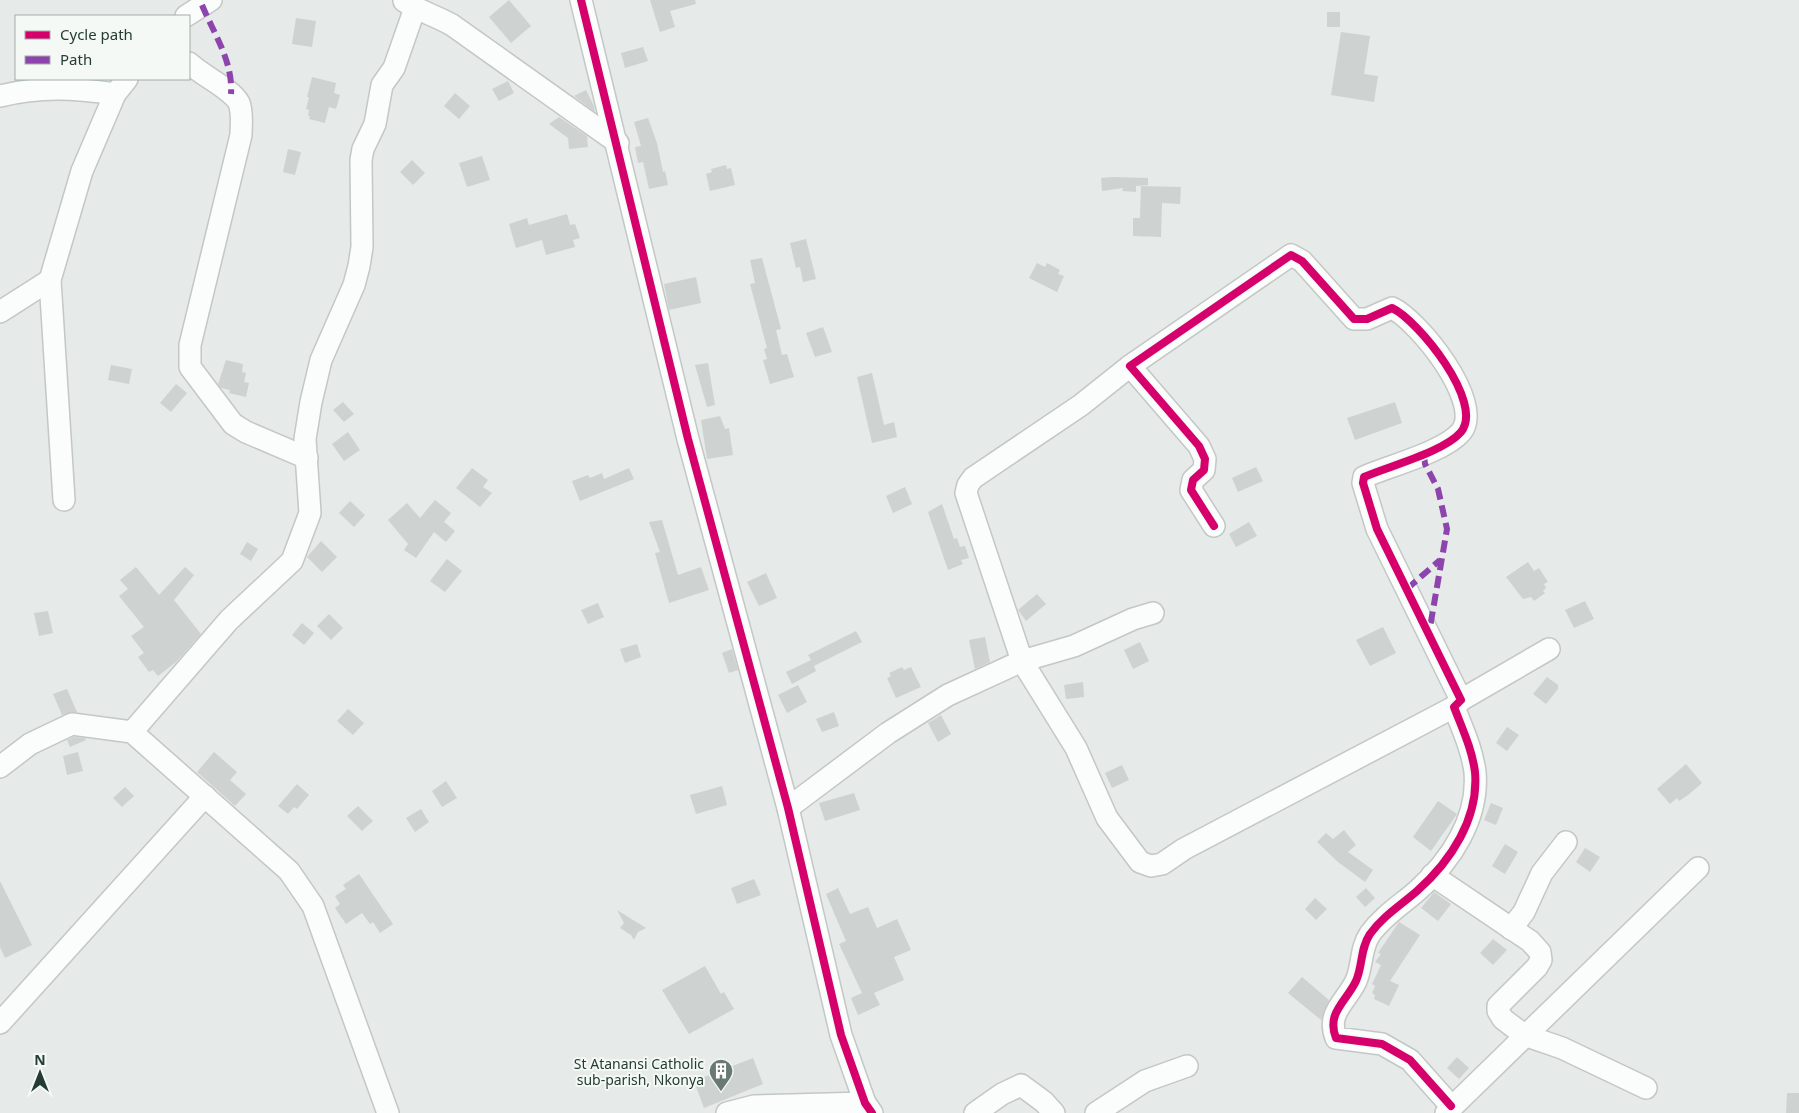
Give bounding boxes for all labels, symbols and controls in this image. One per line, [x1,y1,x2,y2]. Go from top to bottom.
legend [15,15,190,80]
text: Cycle path [60,24,133,44]
text: Path [60,49,92,69]
north arrow [15,1048,65,1098]
text: N [34,1050,46,1069]
place label: St Atanansi Catholic sub-parish, Nkonya [574,1054,704,1089]
building icon: St Atanansi Catholic sub-parish, Nkonya [708,1058,734,1092]

